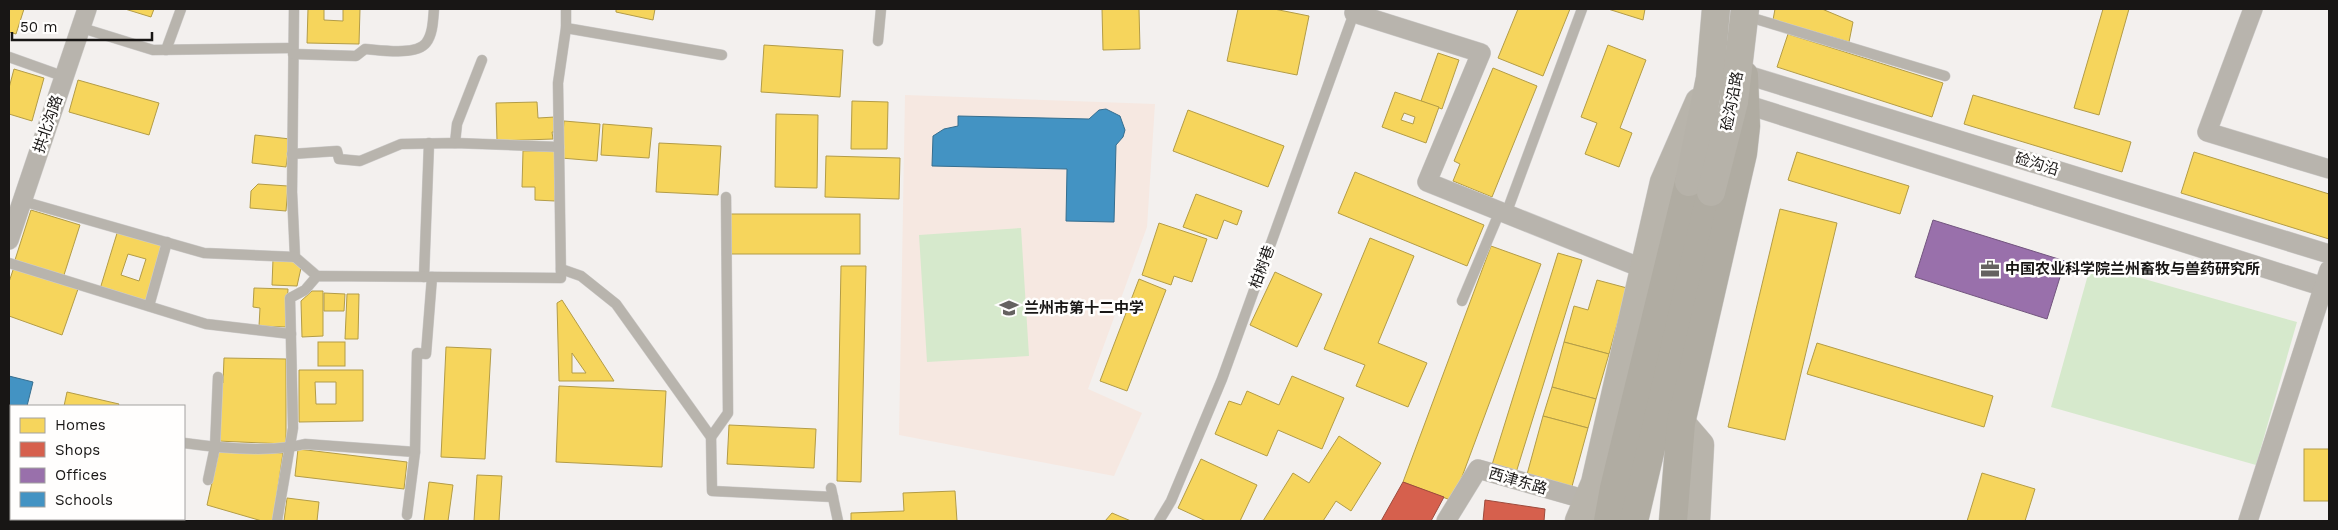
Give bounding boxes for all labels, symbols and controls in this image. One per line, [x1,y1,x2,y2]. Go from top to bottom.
scale bar [12,10,152,42]
text: 50 m [20,18,57,36]
street label: 硷沟沿路 [1717,70,1747,132]
street label: 拱北沟路 [30,93,66,155]
street label: 硷沟沿 [2013,149,2061,179]
street label: 柏树巷 [1246,243,1278,291]
office icon: 中国农业科学院兰州畜牧与兽药研究所 [1979,258,2001,280]
place label: 中国农业科学院兰州畜牧与兽药研究所 [2005,260,2260,278]
school or university icon: 兰州市第十二中学 [998,297,1020,319]
place label: 兰州市第十二中学 [1024,299,1144,317]
legend [10,405,185,520]
text: Homes [55,416,106,434]
text: Shops [55,441,100,459]
street label: 西津东路 [1487,464,1549,498]
text: Offices [55,466,107,484]
text: Schools [55,491,113,509]

